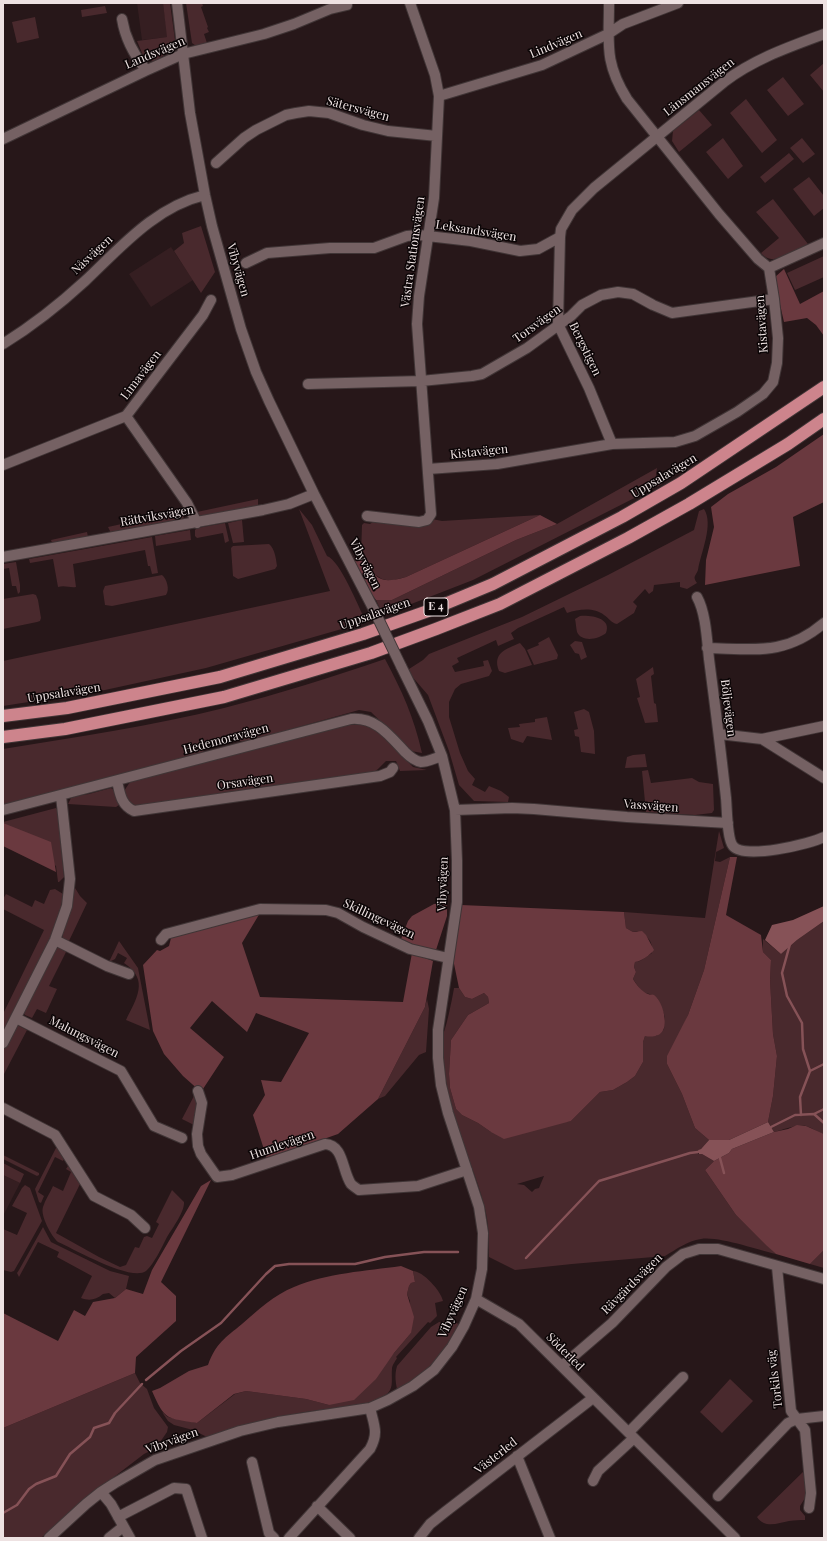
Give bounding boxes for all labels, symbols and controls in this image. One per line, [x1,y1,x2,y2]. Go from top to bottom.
street label: Lindvägen [527,26,585,62]
street label: Landsvägen [123,34,187,72]
street label: Länsmansvägen [661,55,737,119]
street label: Sätersvägen [325,94,391,124]
street label: Västra Stationsvägen [398,196,428,308]
street label: Leksandsvägen [434,217,518,245]
street label: Nåsvägen [69,232,115,278]
street label: Vibyvägen [224,242,252,298]
street label: Kistavägen [753,295,771,353]
street label: Torsvägen [510,302,564,346]
street label: Bergstigen [566,320,604,378]
street label: Limavägen [118,347,164,403]
street label: Kistavägen [449,442,509,462]
street label: Uppsalavägen [629,451,699,501]
street label: Rättviksvägen [119,502,195,530]
street label: Vibyvägen [346,536,384,592]
street label: Uppsalavägen [338,595,412,633]
road number: E 4 [424,598,448,616]
street label: Böljevägen [717,678,739,738]
street label: Uppsalavägen [26,680,102,706]
street label: Hedemoravägen [182,721,270,757]
street label: Orsavägen [216,771,274,793]
street label: Vassvägen [623,797,679,815]
street label: Vibyvägen [435,856,451,912]
street label: Skillingevägen [341,896,417,942]
street label: Malungsvägen [47,1013,121,1061]
street label: Humlevägen [248,1127,316,1163]
street label: Rävgärdsvägen [599,1251,665,1317]
street label: Vibyvägen [435,1284,471,1340]
street label: Söderled [543,1330,587,1374]
street label: Torkils väg [764,1349,786,1409]
street label: Vibyvägen [144,1425,200,1457]
street label: Västerled [472,1435,520,1477]

